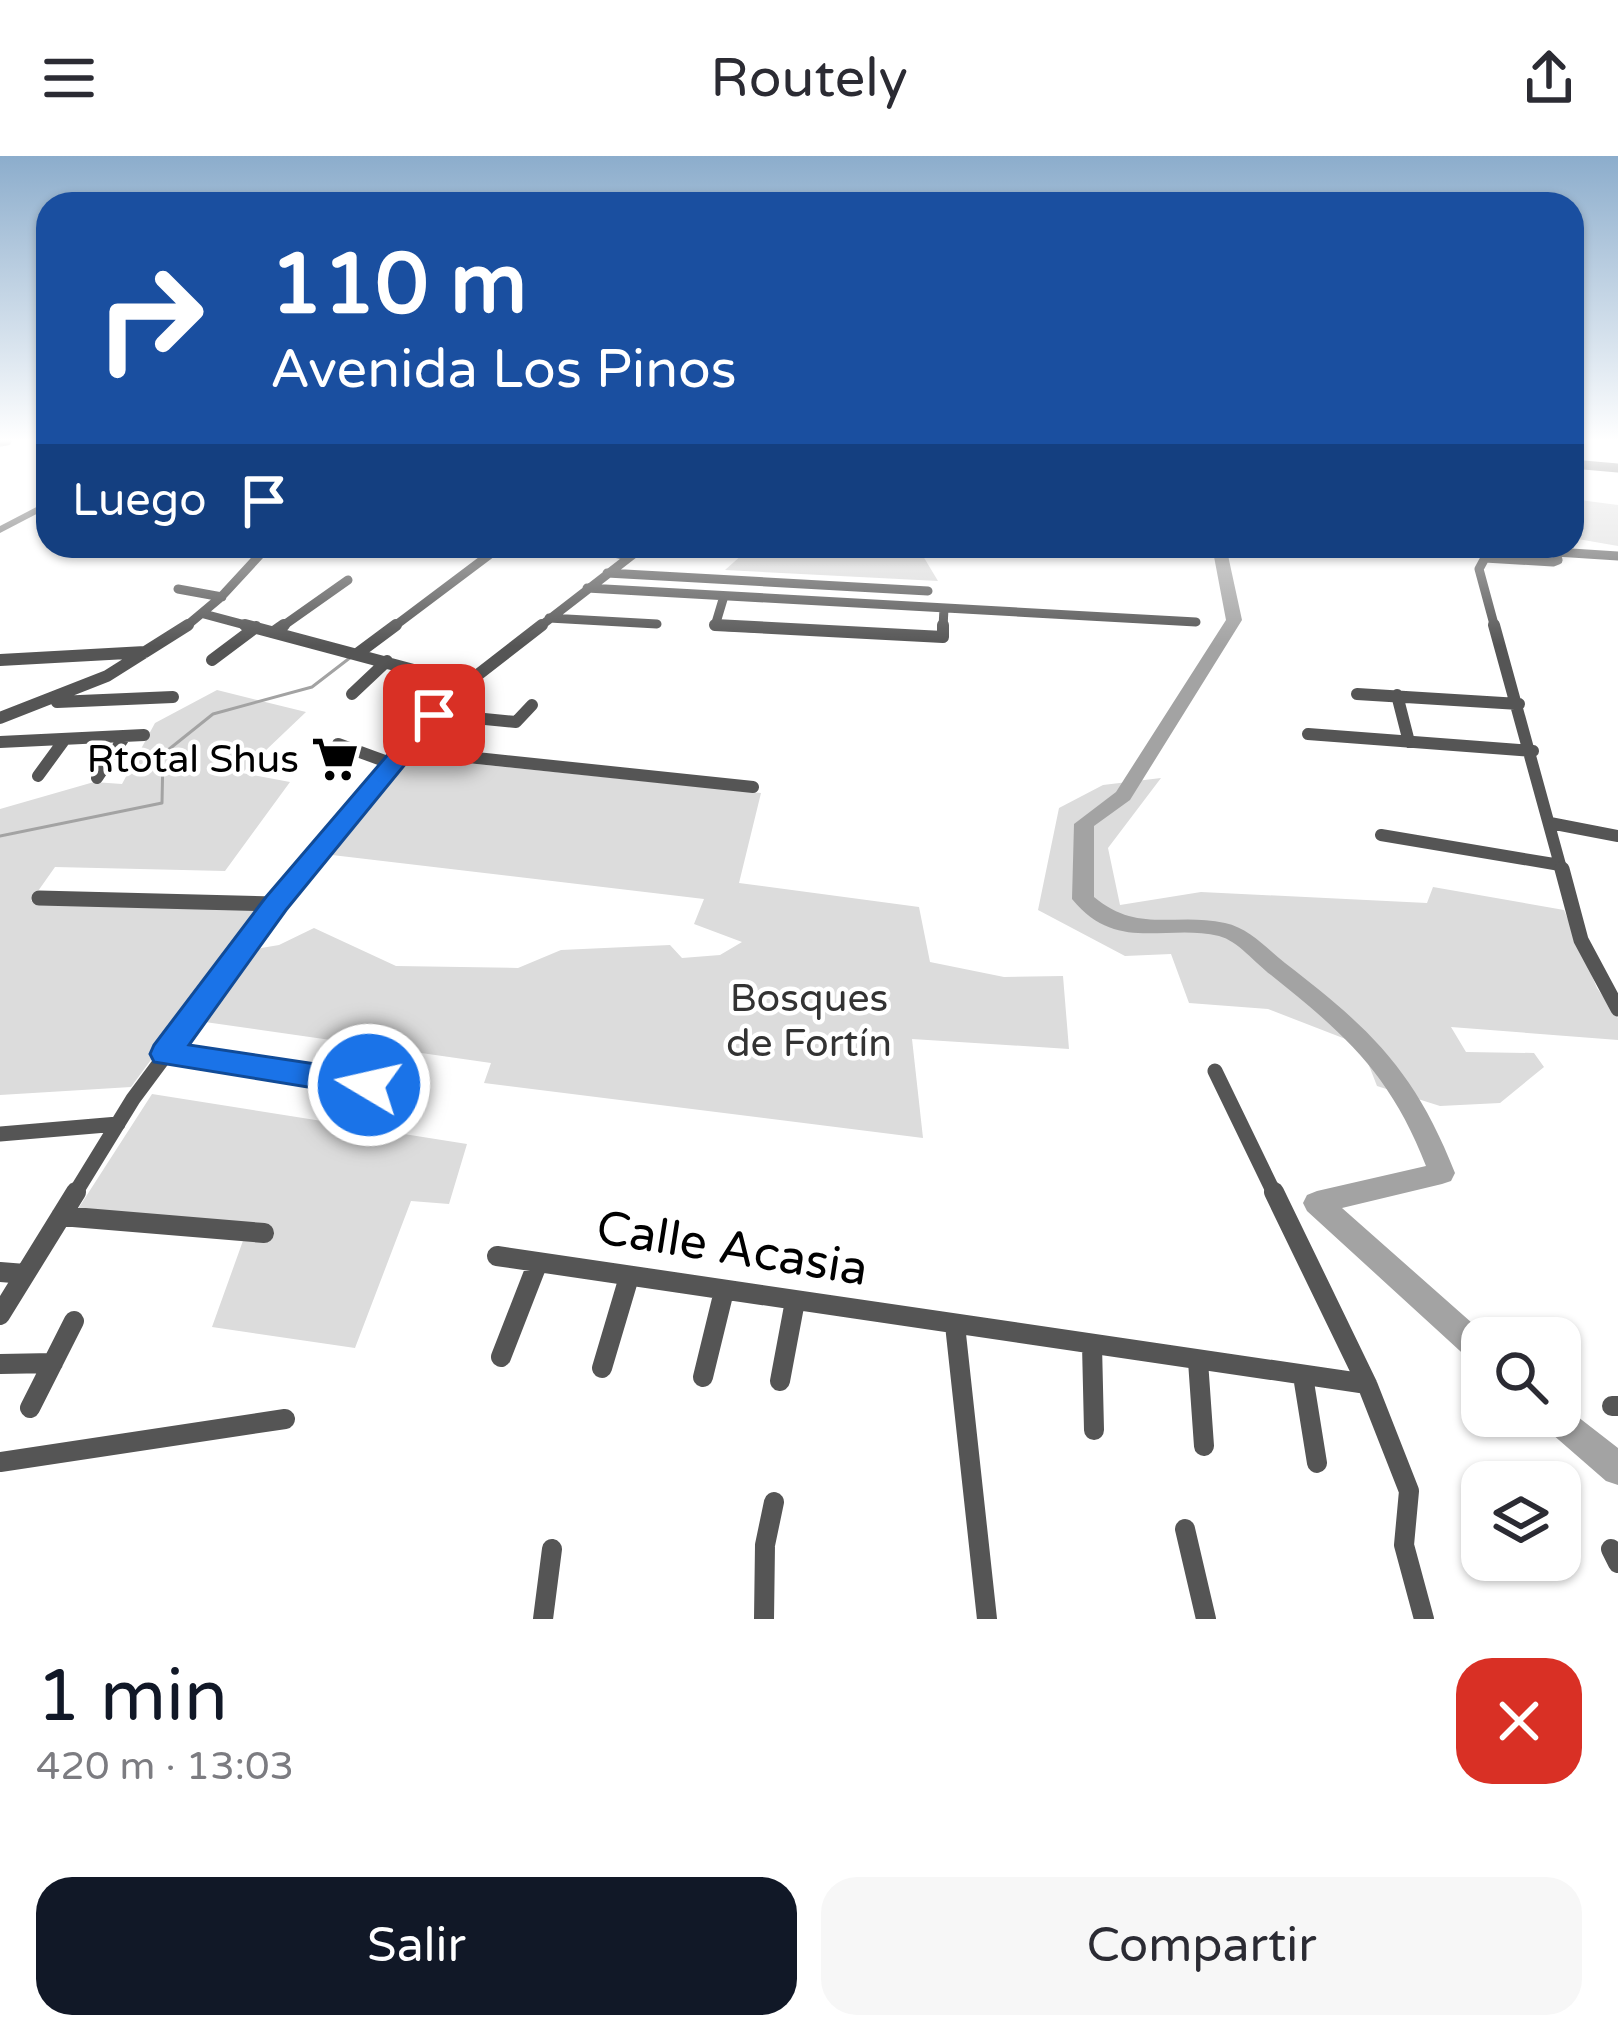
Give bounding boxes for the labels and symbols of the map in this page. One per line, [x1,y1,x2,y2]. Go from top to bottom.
pin [383,664,485,766]
supermarket icon: Rtotal Shus [310,734,360,784]
place label: Rtotal Shus [87,736,299,783]
park label: Bosques de Fortín [726,975,892,1067]
position arrow [306,1022,432,1148]
street label: Calle Acasia [592,1199,872,1299]

